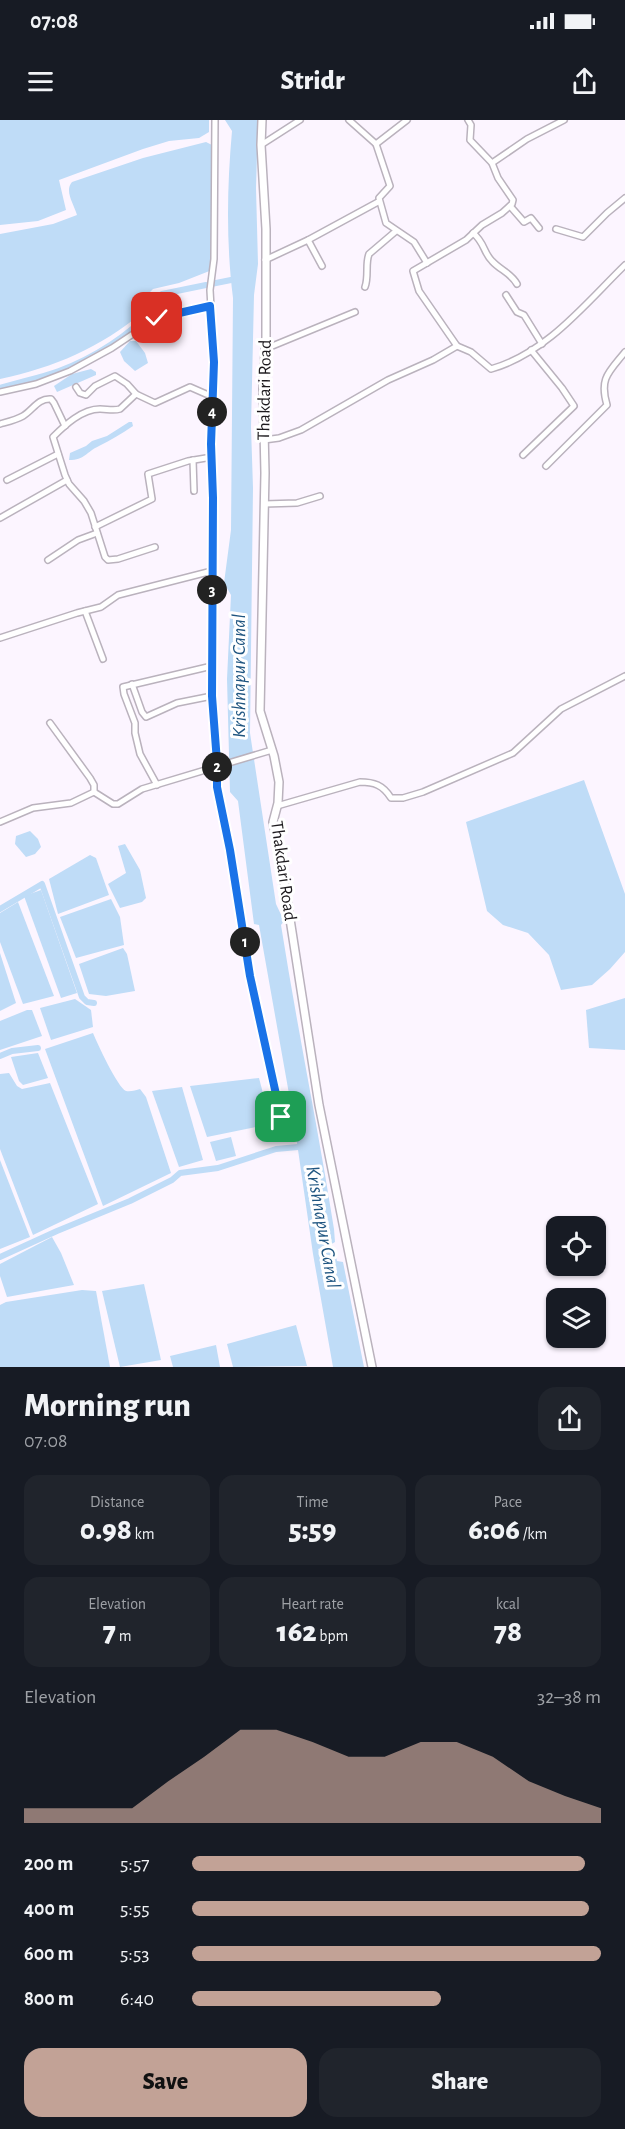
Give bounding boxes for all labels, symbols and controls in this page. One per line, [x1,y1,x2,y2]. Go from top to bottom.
text: 07:08 [30,10,78,32]
icon: menu [24,65,57,98]
icon: share [568,65,601,98]
text: Stridr [280,67,345,94]
pin [131,292,182,343]
icon: check [140,301,173,334]
street label: Thakdari Road [255,340,275,440]
pin: 4 [197,397,227,427]
text: 4 [208,404,216,420]
pin: 3 [197,575,227,605]
text: 3 [209,582,215,598]
water label: Krishnapur Canal [229,614,249,738]
pin: 2 [202,752,232,782]
text: 2 [213,759,221,775]
street label: Thakdari Road [267,820,299,922]
pin: 1 [230,927,260,957]
text: 1 [242,934,248,950]
pin [255,1091,306,1142]
icon: arrive [264,1100,297,1133]
water label: Krishnapur Canal [302,1164,344,1290]
map controls [546,1216,606,1348]
button: locate [546,1216,606,1276]
button: layers [546,1288,606,1348]
button: share [538,1387,601,1450]
text: Morning run [24,1390,191,1423]
text: 07:08 [24,1431,68,1451]
text: Distance [90,1494,144,1510]
text: Time [297,1494,328,1510]
text: Pace [493,1494,522,1510]
text: 0.98 [80,1515,132,1545]
text: 5:59 [289,1515,336,1545]
text: 6:06 [468,1515,520,1545]
text: km [132,1526,155,1542]
text: /km [520,1526,547,1542]
text: Elevation [88,1596,146,1612]
text: Heart rate [281,1596,344,1612]
text: kcal [496,1596,520,1612]
text: 7 [103,1617,116,1647]
text: 162 [277,1617,317,1647]
text: 78 [494,1617,522,1647]
text: m [116,1628,131,1644]
text: bpm [317,1628,348,1644]
text: Elevation [24,1687,96,1707]
text: 32–38 m [537,1687,601,1707]
text: 200 m [24,1854,73,1874]
text: 5:57 [120,1854,150,1874]
text: 400 m [24,1899,74,1919]
text: 5:55 [120,1899,150,1919]
text: 600 m [24,1944,74,1964]
text: 5:53 [120,1944,150,1964]
text: 800 m [24,1989,74,2009]
text: 6:40 [120,1989,154,2009]
button: Save [24,2048,307,2117]
button: Share [319,2048,601,2117]

